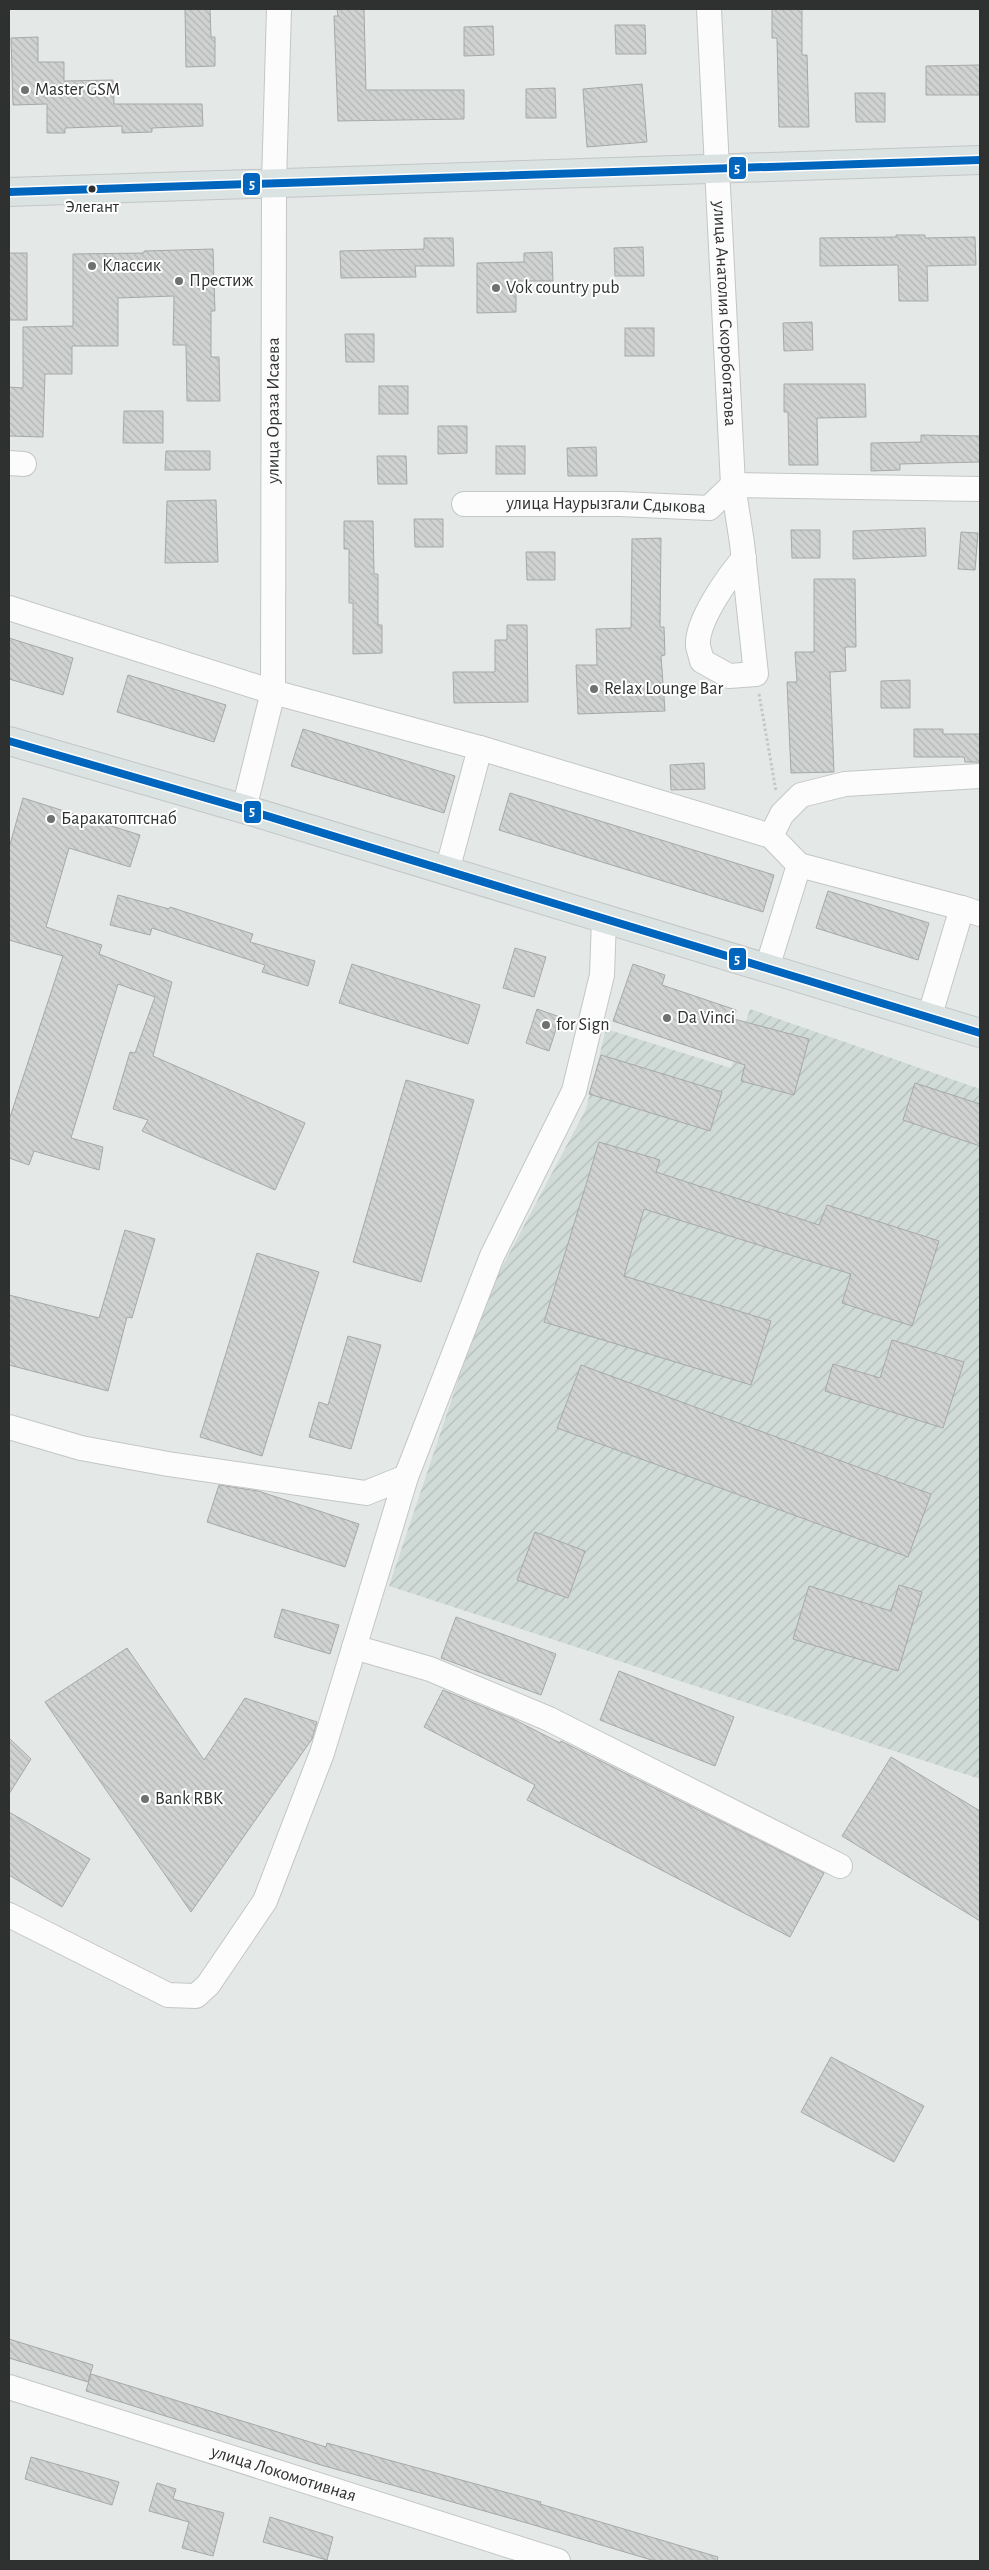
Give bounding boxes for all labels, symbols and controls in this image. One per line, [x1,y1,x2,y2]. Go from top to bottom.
place label: Master GSM [35,81,120,99]
marker: Master GSM [19,84,31,96]
line badge: 5 [728,156,747,180]
text: 5 [734,162,740,176]
line badge: 5 [242,172,261,196]
text: 5 [249,178,255,192]
marker: Элегант [87,184,97,194]
place label: Элегант [65,198,120,215]
street label: улица Анатолия Скоробогатова [710,200,739,427]
place label: Классик [102,257,162,275]
marker: Классик [86,260,98,272]
place label: Престиж [189,272,254,290]
marker: Престиж [173,275,185,287]
place label: Vok country pub [506,279,619,297]
marker: Vok country pub [490,282,502,294]
street label: улица Ораза Исаева [264,337,283,485]
street label: улица Наурызгали Сдыкова [505,495,706,517]
place label: Relax Lounge Bar [604,680,723,698]
marker: Relax Lounge Bar [588,683,600,695]
line badge: 5 [243,800,262,824]
text: 5 [249,805,255,819]
place label: Баракатоптснаб [61,809,177,828]
marker: Баракатоптснаб [45,813,57,825]
line badge: 5 [728,947,747,971]
text: 5 [734,953,740,967]
place label: Da Vinci [677,1009,735,1027]
marker: Da Vinci [661,1012,673,1024]
place label: for Sign [556,1016,609,1034]
marker: for Sign [540,1019,552,1031]
place label: Bank RBK [155,1790,223,1808]
marker: Bank RBK [139,1793,151,1805]
street label: улица Локомотивная [208,2442,358,2505]

